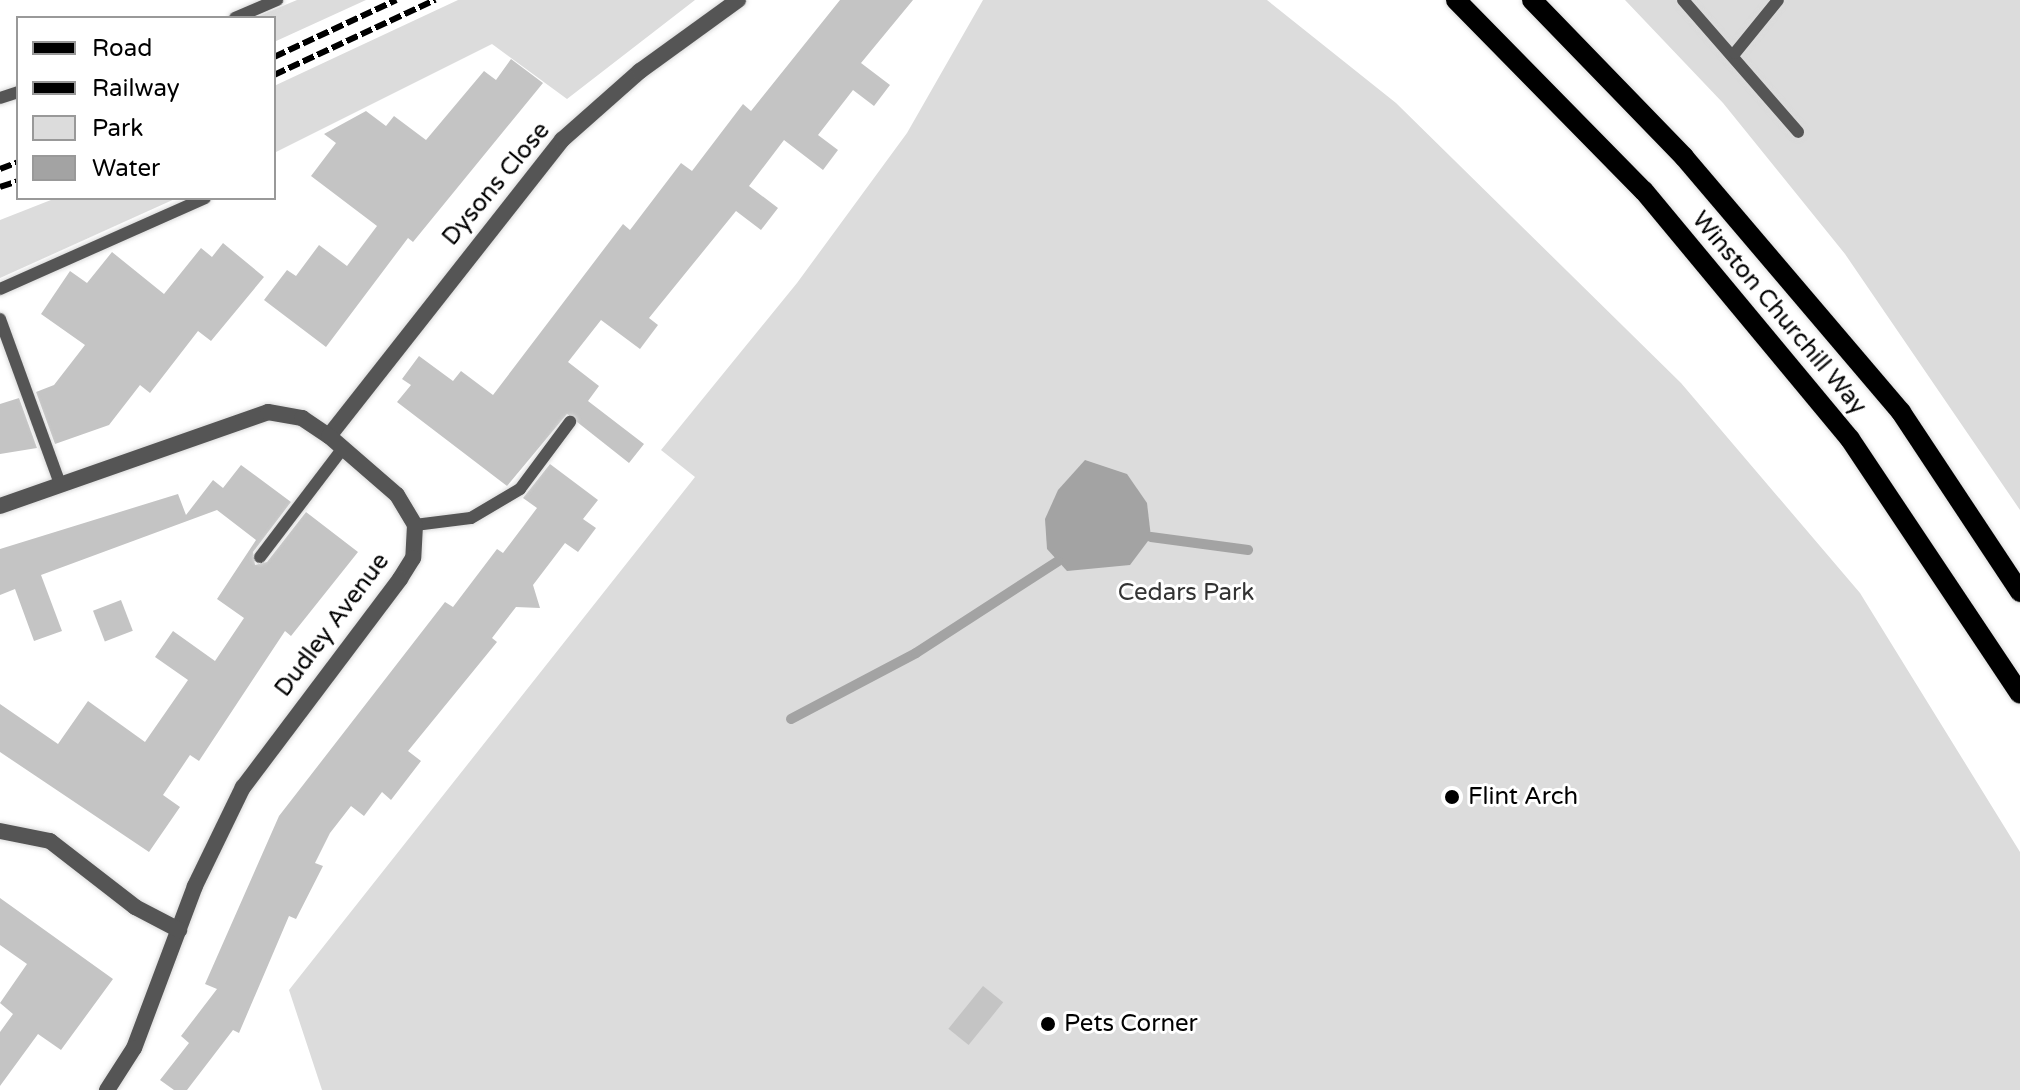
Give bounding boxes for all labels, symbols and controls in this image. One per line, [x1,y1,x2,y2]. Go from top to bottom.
legend [16,16,276,200]
text: Road [92,34,152,63]
text: Railway [92,74,180,103]
text: Park [92,114,143,143]
street label: Dysons Close [436,117,556,251]
text: Water [92,154,160,183]
street label: Winston Churchill Way [1686,206,1872,420]
street label: Dudley Avenue [269,548,395,702]
park label: Cedars Park [1118,579,1254,607]
place label: Flint Arch [1468,783,1578,811]
marker: Flint Arch [1443,788,1461,806]
place label: Pets Corner [1064,1010,1198,1038]
marker: Pets Corner [1039,1015,1057,1033]

